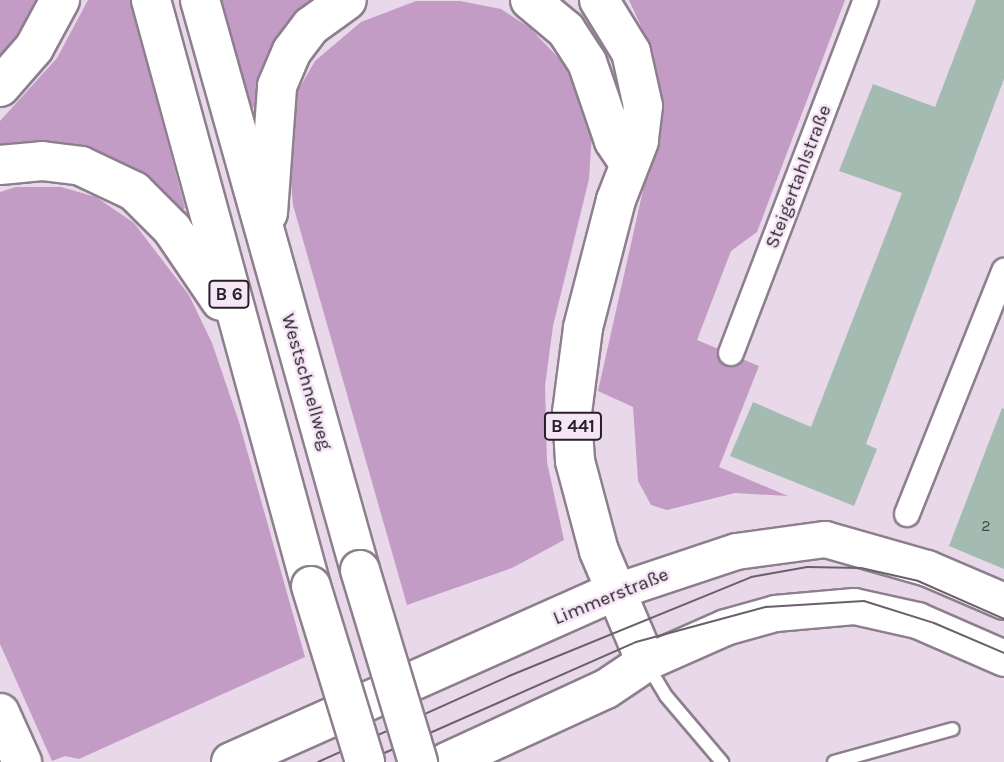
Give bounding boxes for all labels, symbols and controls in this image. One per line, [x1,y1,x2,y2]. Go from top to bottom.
street label: Steigertahlstraße [761,102,837,252]
road number: B 6 [208,280,250,308]
street label: Westschnellweg [276,311,336,453]
road number: B 441 [543,412,603,440]
house number: 2 [981,516,991,536]
street label: Limmerstraße [550,563,672,631]

